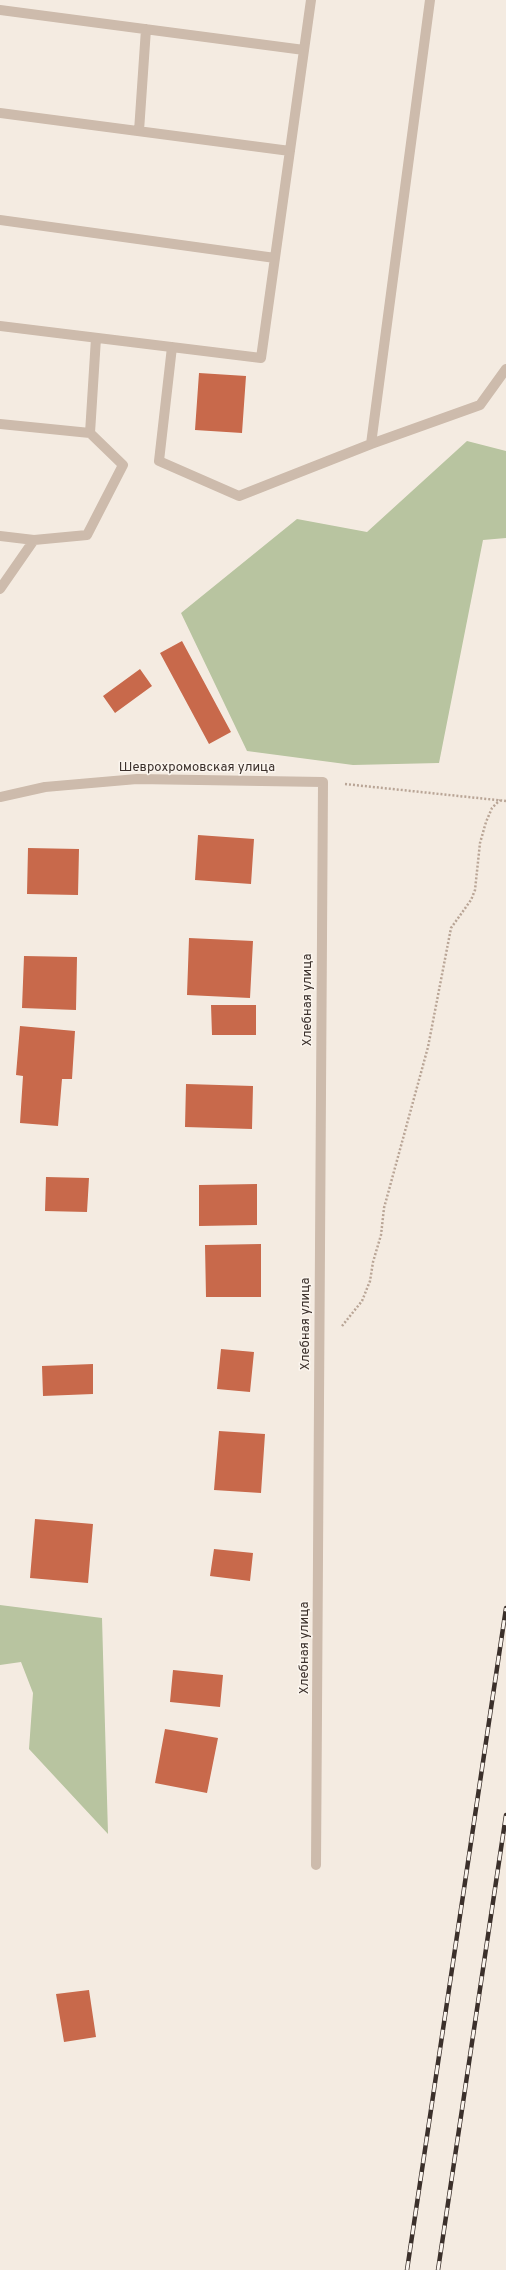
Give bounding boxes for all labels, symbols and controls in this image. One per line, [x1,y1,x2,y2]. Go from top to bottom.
street label: Шеврохромовская улица [119,760,275,776]
street label: Хлебная улица [300,954,316,1046]
street label: Хлебная улица [298,1278,314,1370]
street label: Хлебная улица [297,1602,313,1694]

